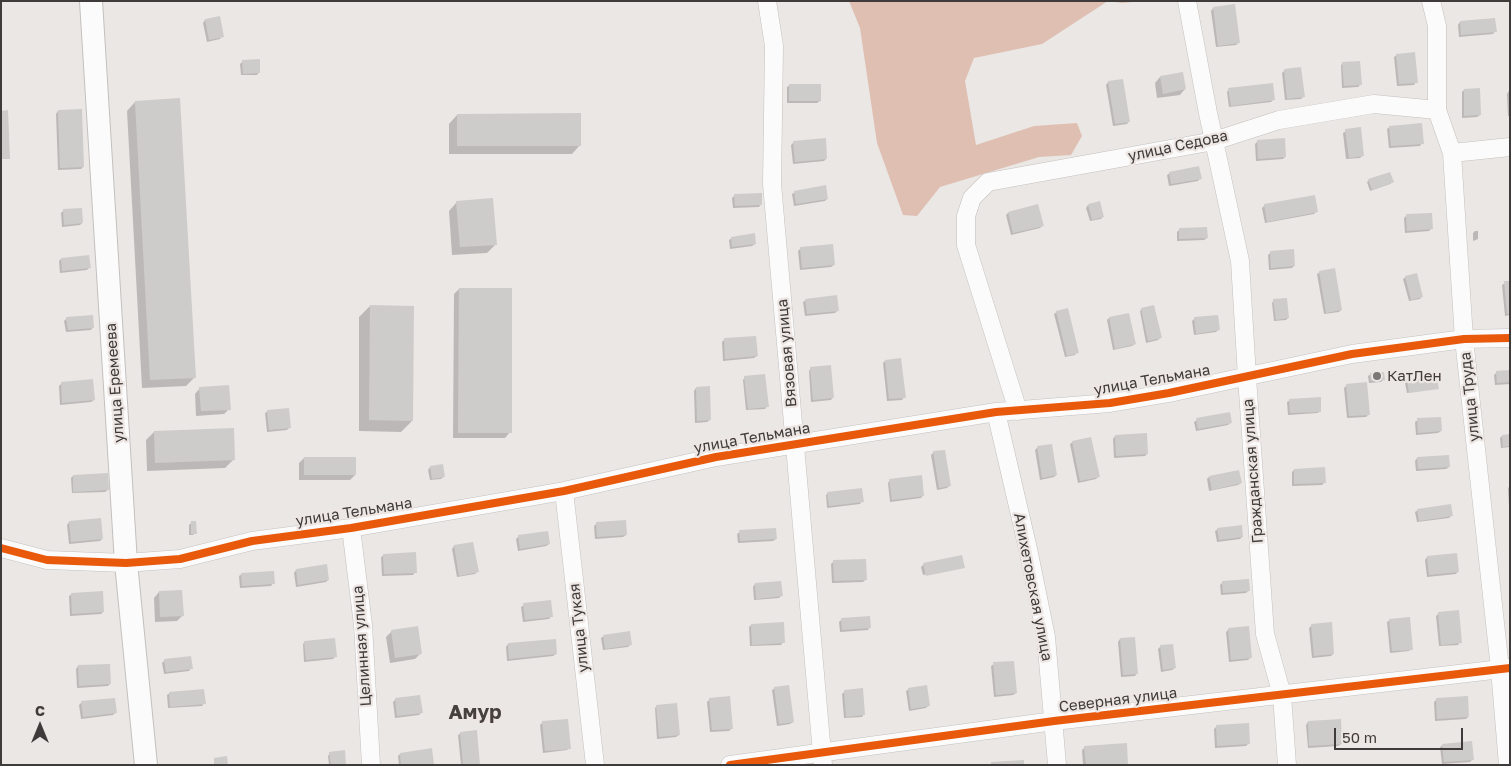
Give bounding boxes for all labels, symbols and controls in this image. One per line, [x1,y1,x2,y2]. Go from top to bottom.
street label: улица Седова [1127,127,1229,165]
street label: Вязовая улица [773,298,801,408]
street label: улица Еремеева [102,323,128,443]
street label: улица Труда [1456,351,1484,443]
street label: улица Тельмана [1092,361,1212,399]
place label: КатЛен [1387,367,1442,385]
marker: КатЛен [1371,370,1383,382]
street label: Гражданская улица [1239,398,1267,544]
street label: улица Тельмана [692,419,812,457]
street label: улица Тельмана [294,494,414,530]
street label: Алихетовская улица [1010,511,1056,663]
street label: улица Тукая [565,582,593,674]
street label: Целинная улица [349,585,375,707]
street label: Северная улица [1058,684,1178,716]
north arrow [15,701,65,751]
district label: Амур [449,701,501,725]
text: С [35,702,45,719]
scale bar [1336,718,1465,750]
text: 50 m [1342,728,1377,746]

